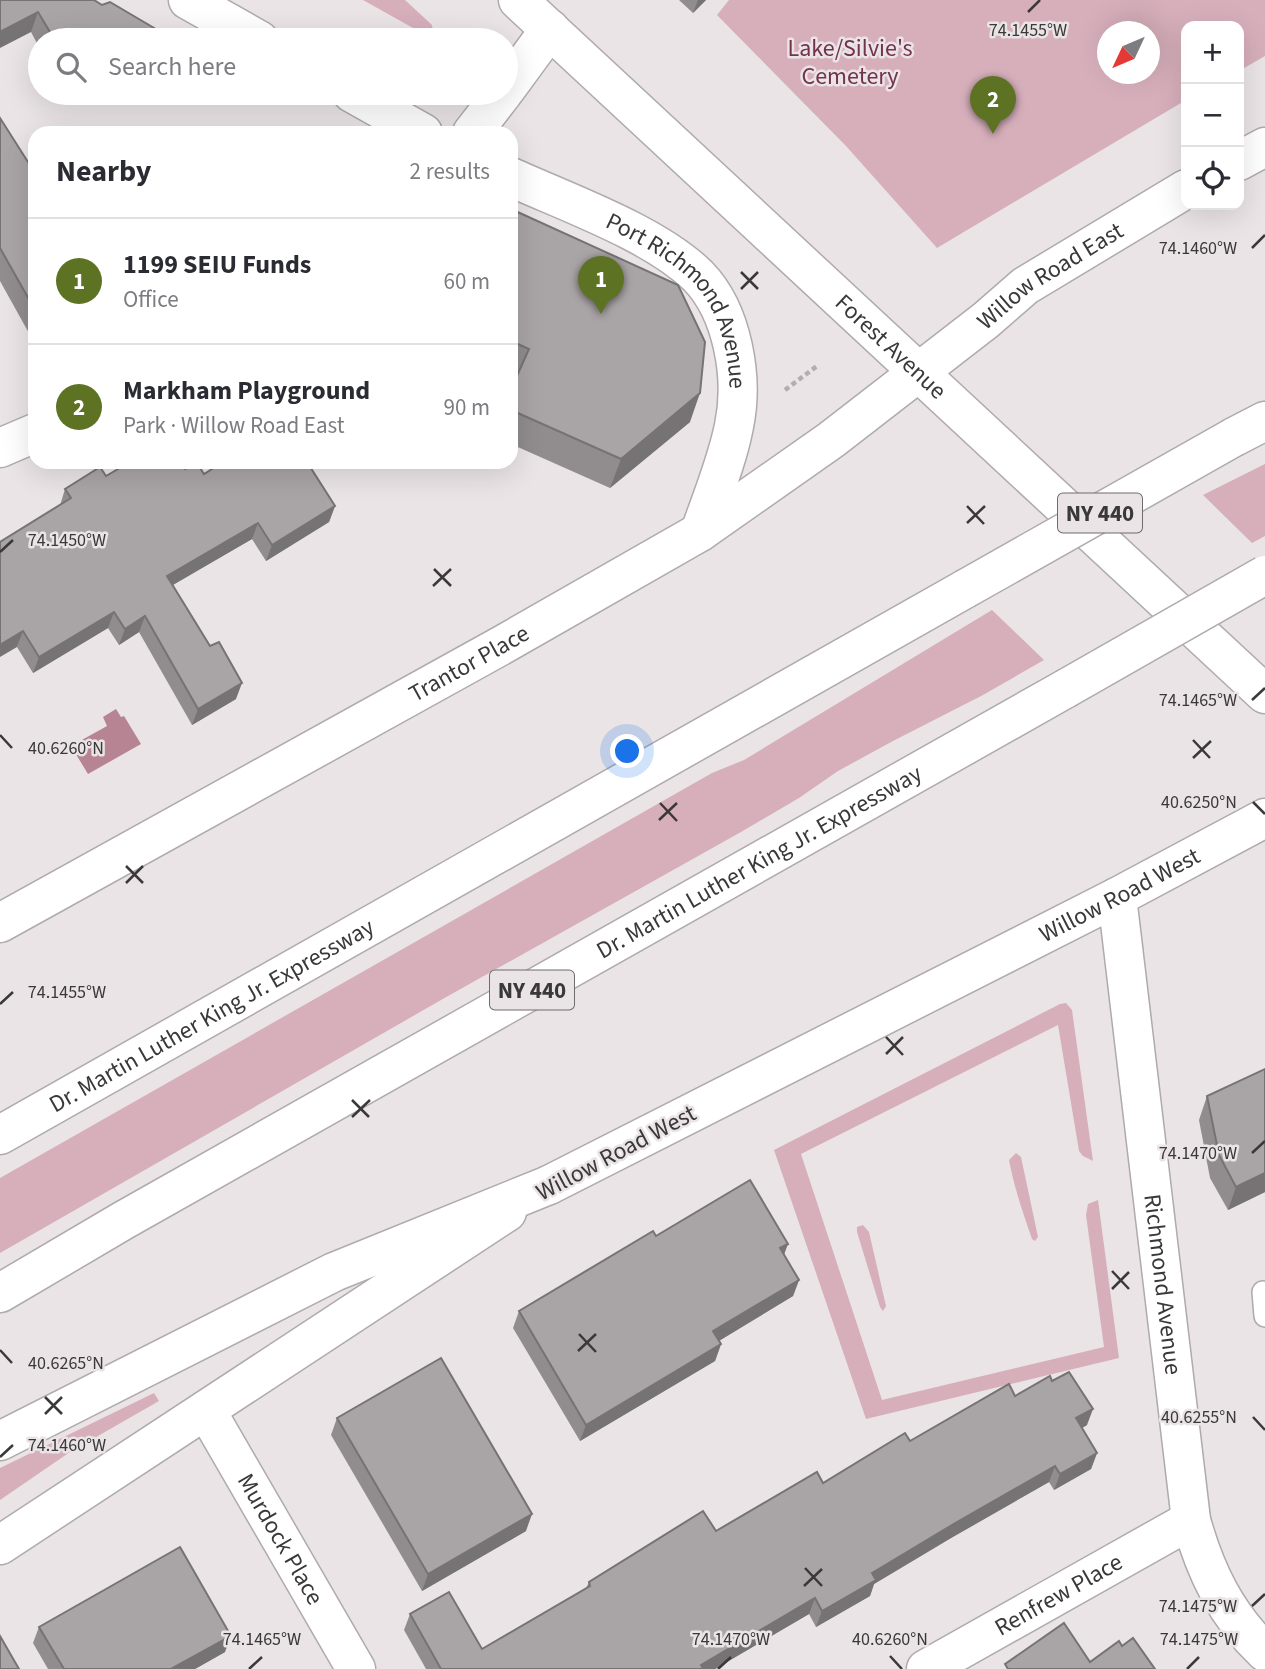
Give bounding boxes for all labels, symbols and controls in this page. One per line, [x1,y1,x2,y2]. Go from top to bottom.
text: 74.1455°W [989,18,1067,43]
north arrow [1097,21,1160,84]
map controls [1181,21,1244,210]
button: + [1181,21,1244,84]
search box [28,28,518,105]
park label: Lake/Silvie's Cemetery [788,31,912,94]
icon: search [52,48,90,86]
text: Search here [108,48,236,85]
pin: 2 [970,76,1016,134]
button: − [1181,84,1244,147]
button: locate [1181,147,1244,210]
text: Nearby [56,150,151,193]
text: 2 results [410,155,490,188]
street label: Port Richmond Avenue [600,204,755,389]
street label: Willow Road East [969,213,1130,338]
text: 74.1460°W [1159,236,1237,261]
text: 1199 SEIU Funds [123,246,311,283]
pin: 1 [578,256,624,314]
text: 1 [73,265,85,298]
text: 60 m [443,265,490,298]
text: Office [123,283,179,316]
street label: Forest Avenue [827,286,954,407]
text: Markham Playground [123,372,370,409]
text: 2 [73,391,85,424]
text: 90 m [443,391,490,424]
text: Park · Willow Road East [123,409,345,442]
road number: NY 440 [1058,494,1142,533]
text: 74.1450°W [28,528,106,553]
street label: Trantor Place [402,616,536,711]
text: 74.1465°W [1159,688,1237,713]
your location [610,734,644,768]
text: 40.6260°N [28,736,104,761]
street label: Dr. Martin Luther King Jr. Expressway [590,756,928,968]
text: 40.6250°N [1161,790,1237,815]
street label: Willow Road West [1033,838,1206,951]
street label: Dr. Martin Luther King Jr. Expressway [42,909,381,1121]
road number: NY 440 [490,970,574,1009]
text: 74.1455°W [28,980,106,1005]
street label: Willow Road West [530,1096,702,1210]
text: 74.1470°W [1159,1141,1237,1166]
street label: Richmond Avenue [1135,1192,1191,1377]
text: 40.6265°N [28,1351,104,1376]
text: 40.6255°N [1161,1405,1237,1430]
text: 74.1460°W [28,1433,106,1458]
street label: Murdock Place [229,1467,333,1611]
street label: Renfrew Place [988,1544,1129,1645]
text: 74.1475°W [1159,1594,1237,1619]
text: 74.1465°W [223,1627,301,1652]
text: 74.1470°W [692,1627,770,1652]
text: 40.6260°N [852,1627,928,1652]
text: 74.1475°W [1160,1627,1238,1652]

